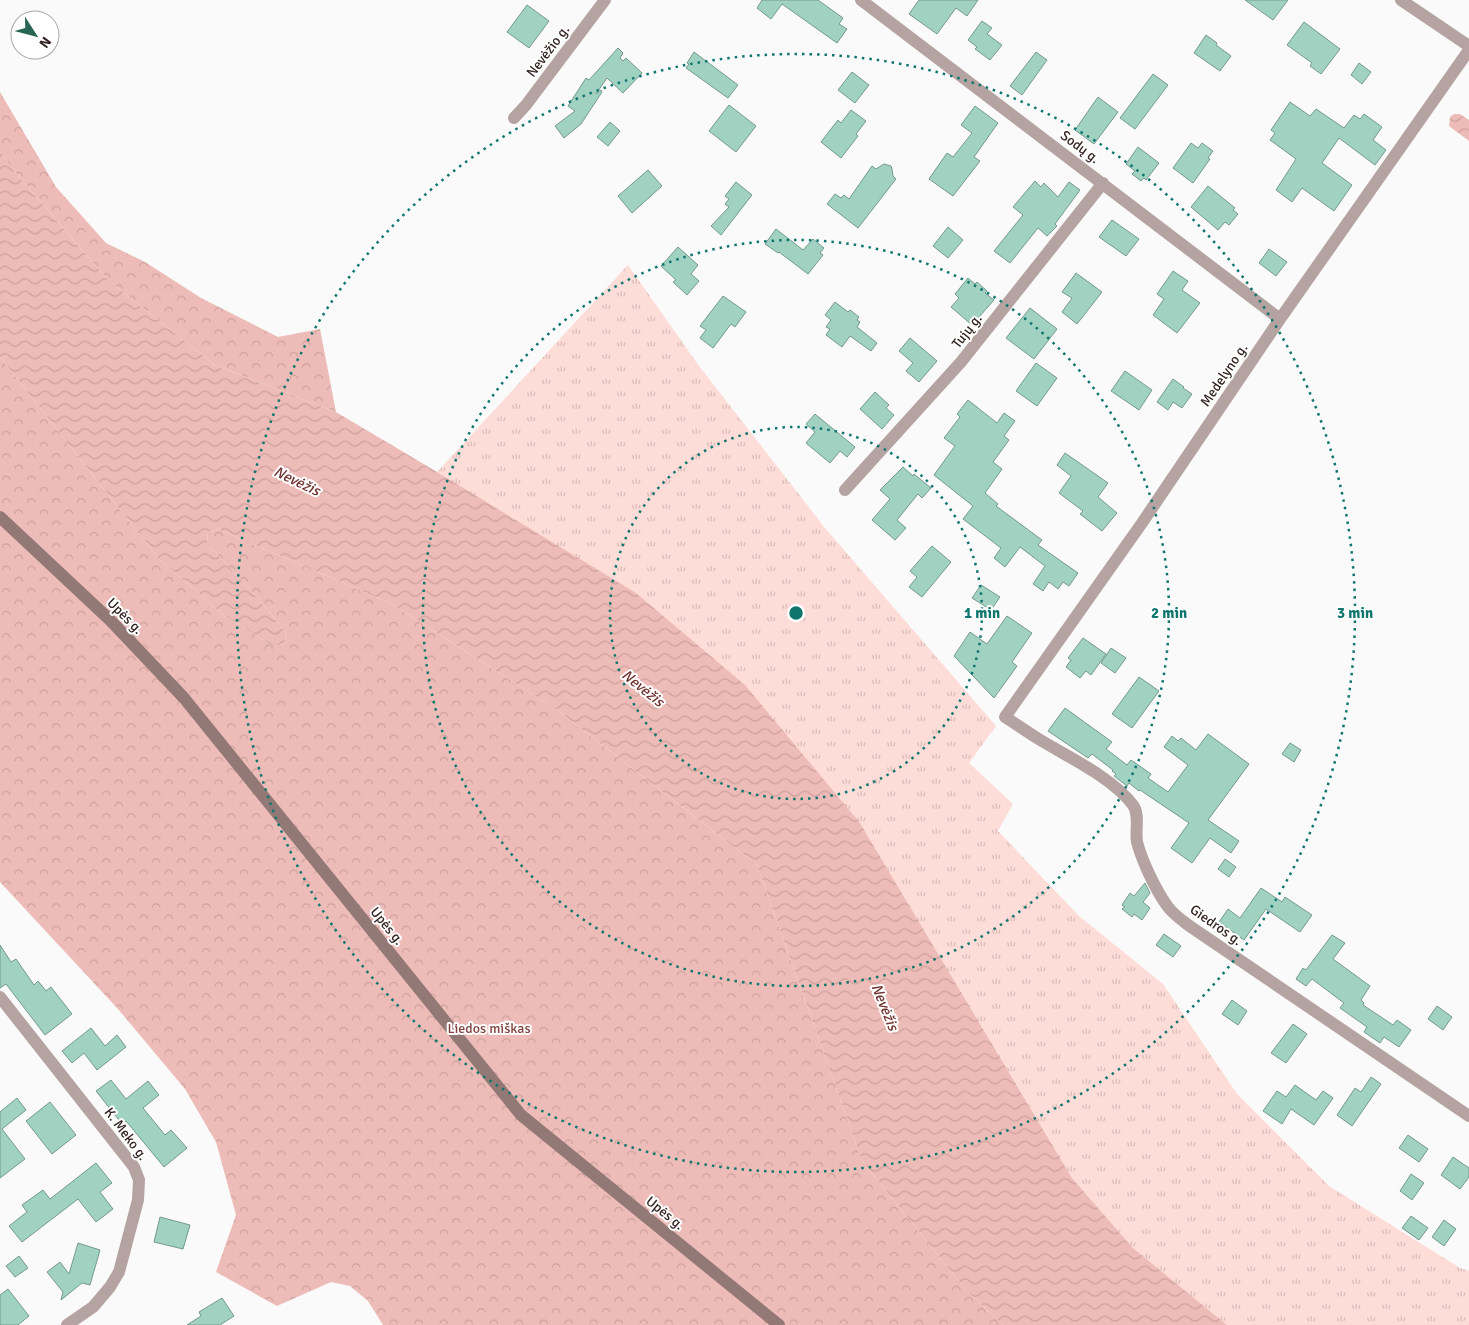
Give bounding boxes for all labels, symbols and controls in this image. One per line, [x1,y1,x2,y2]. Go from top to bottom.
north arrow [10,10,60,60]
street label: Nevėžio g. [523,22,573,80]
text: N [35,33,55,51]
street label: Sodų g. [1057,127,1103,167]
street label: Tujų g. [948,310,986,352]
street label: Medelyno g. [1197,340,1251,410]
water label: Nevėžis [271,462,324,500]
street label: Upės g. [103,594,147,638]
centre of rings [787,604,805,622]
text: 1 min [964,604,1000,622]
text: 2 min [1151,604,1187,622]
text: 3 min [1337,604,1373,622]
water label: Nevėžis [618,666,669,711]
street label: Giedros g. [1187,901,1245,949]
street label: Upės g. [367,904,407,948]
water label: Nevėžis [867,981,903,1034]
park label: Liedos miškas [447,1020,531,1037]
street label: K. Meko g. [101,1104,151,1164]
street label: Upės g. [643,1193,687,1233]

